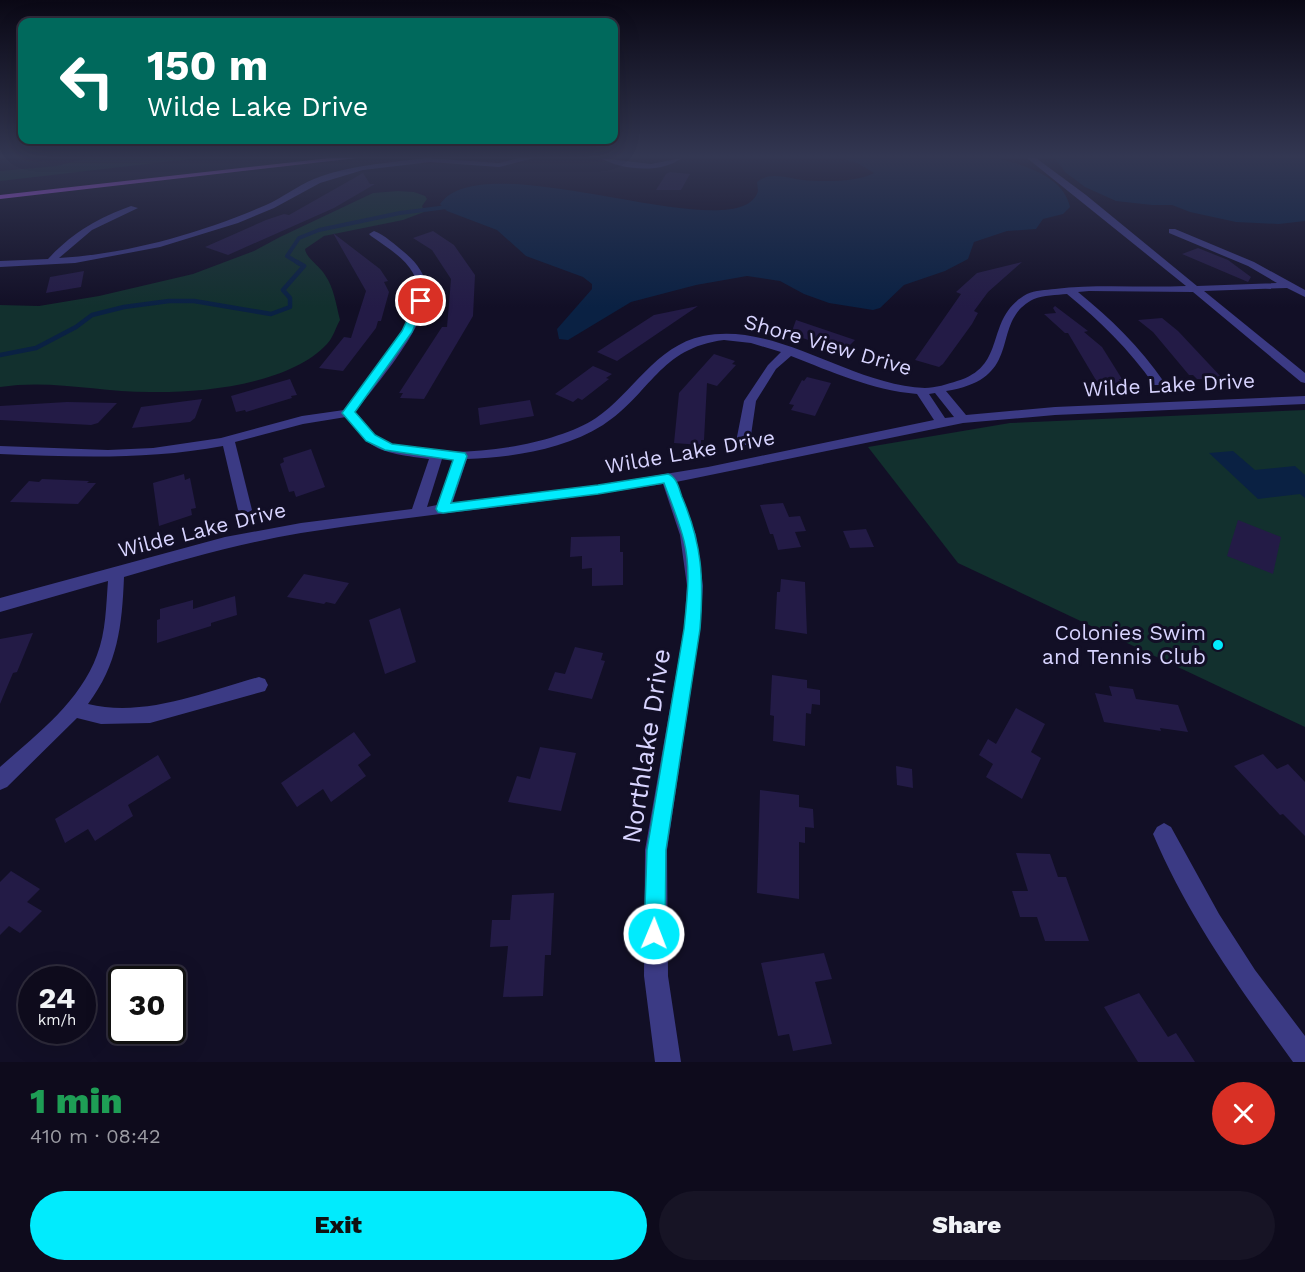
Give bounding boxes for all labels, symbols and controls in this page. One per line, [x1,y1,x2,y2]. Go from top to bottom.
text: 150 m [147,41,268,90]
icon: left [48,42,126,120]
text: Wilde Lake Drive [147,91,368,123]
pin [395,275,446,326]
icon: arrive [404,284,437,317]
street label: Shore View Drive [741,309,915,380]
street label: Wilde Lake Drive [1082,368,1256,401]
street label: Wilde Lake Drive [603,424,777,479]
street label: Wilde Lake Drive [115,497,288,562]
place label: Colonies Swim and Tennis Club [1042,620,1206,669]
marker: Colonies Swim and Tennis Club [1211,638,1225,652]
street label: Northlake Drive [616,646,676,846]
position arrow [622,902,686,966]
speed limit sign: 30 [108,966,186,1044]
text: 24 [39,980,75,1015]
text: km/h [38,1011,76,1029]
text: 1 min [30,1080,123,1122]
button: close [1212,1082,1275,1145]
text: 410 m · 08:42 [30,1124,161,1148]
button: Exit [30,1191,647,1260]
button: Share [659,1191,1275,1260]

